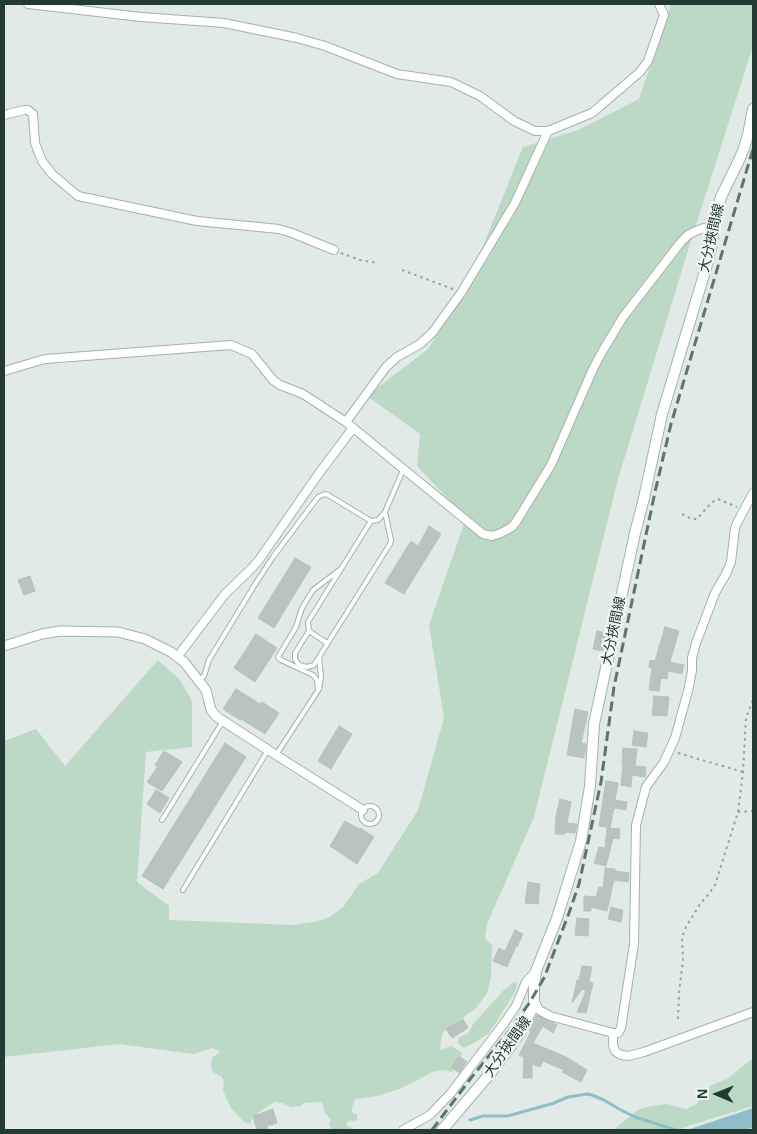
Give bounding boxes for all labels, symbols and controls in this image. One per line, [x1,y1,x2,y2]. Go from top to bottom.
street label: 大分挾間線 [696,202,728,274]
street label: 大分挾間線 [599,595,629,667]
street label: 大分挾間線 [481,1014,535,1080]
north arrow [692,1069,742,1119]
text: N [694,1089,710,1099]

